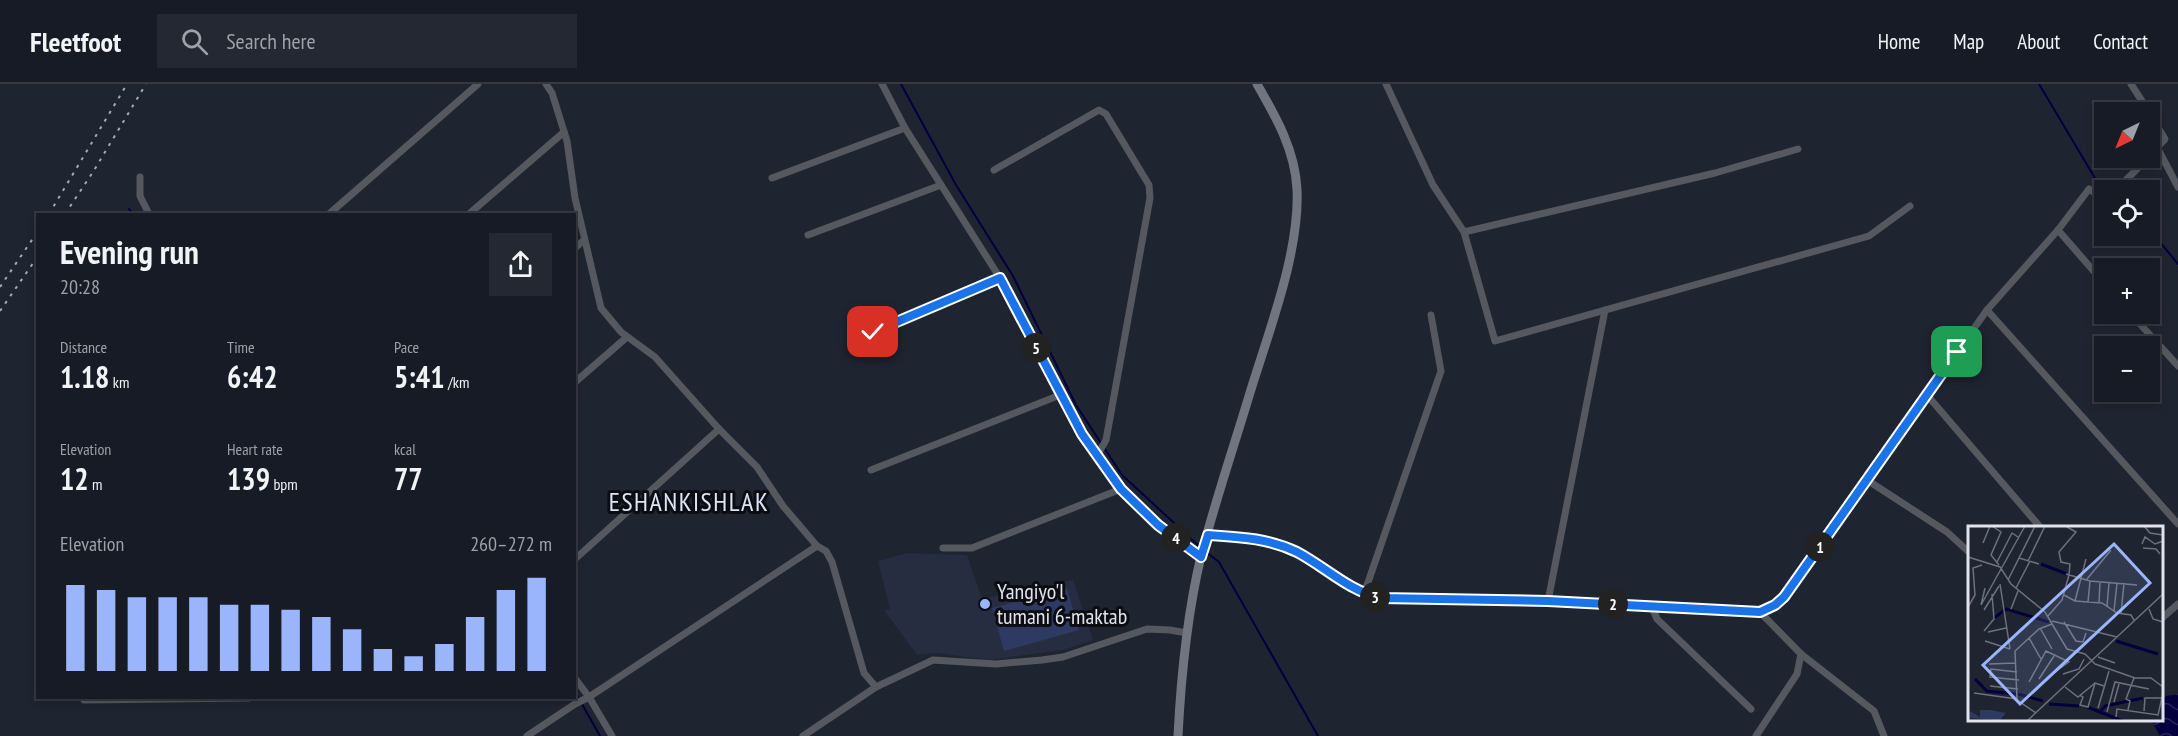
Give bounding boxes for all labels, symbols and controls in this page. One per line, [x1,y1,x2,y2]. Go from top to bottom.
search box [157,14,577,68]
text: Fleetfoot [30,23,121,60]
icon: search [178,25,211,58]
text: Search here [226,27,316,55]
text: Home [1878,28,1920,55]
text: Map [1953,28,1984,55]
text: About [2017,28,2060,55]
text: Contact [2093,28,2148,55]
north arrow [2094,102,2160,168]
map controls [2094,102,2160,402]
button: locate [2094,180,2160,246]
text: Evening run [60,230,199,273]
button: share [489,233,552,296]
button: + [2094,258,2160,324]
text: 20:28 [60,274,100,300]
pin [847,306,898,357]
icon: check [856,315,889,348]
pin [1931,326,1982,377]
pin: 5 [1021,333,1051,363]
icon: arrive [1940,335,1973,368]
button: − [2094,336,2160,402]
text: Distance [60,337,107,357]
text: Time [227,337,255,357]
text: Pace [394,337,419,357]
text: 5 [1032,338,1040,358]
text: 1.18 [60,357,109,396]
text: 6:42 [227,357,278,396]
text: 5:41 [394,357,445,396]
text: km [109,372,129,392]
text: /km [445,372,469,392]
text: Elevation [60,439,111,459]
text: Heart rate [227,439,283,459]
text: kcal [394,439,416,459]
text: 12 [60,459,89,498]
text: 139 [227,459,270,498]
text: 77 [394,459,423,498]
text: m [89,474,103,494]
text: bpm [270,474,298,494]
district label: ESHANKISHLAK [609,485,769,518]
pin: 4 [1161,523,1191,553]
inset map [1968,526,2163,721]
text: 4 [1172,528,1180,548]
text: Elevation [60,531,124,557]
text: 260–272 m [470,531,552,557]
pin: 1 [1805,532,1835,562]
text: 1 [1816,537,1824,557]
place label: Yangiyo'l tumani 6-maktab [997,577,1127,630]
pin: 3 [1360,582,1390,612]
text: 3 [1371,587,1379,607]
pin: 2 [1598,589,1628,619]
text: 2 [1609,594,1617,614]
marker: Yangiyo'l tumani 6-maktab [978,597,992,611]

